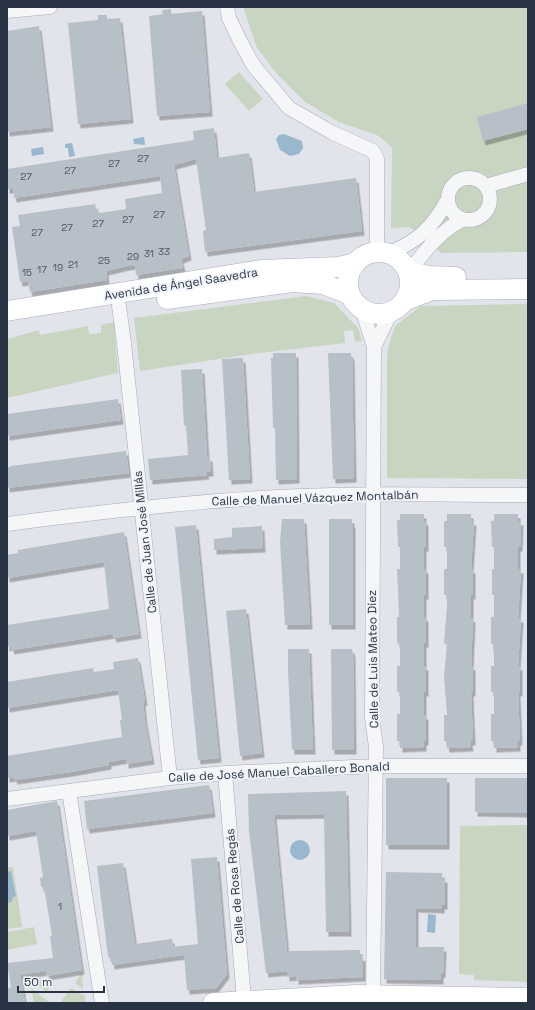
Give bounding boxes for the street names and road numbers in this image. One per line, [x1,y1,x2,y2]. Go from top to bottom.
street label: Avenida de Ángel Saavedra [103,264,259,304]
street label: Calle de Juan José Millás [130,470,160,614]
street label: Calle de Manuel Vázquez Montalbán [211,486,419,510]
street label: Calle de Luis Mateo Díez [364,590,382,728]
street label: Calle de José Manuel Caballero Bonald [168,758,390,786]
street label: Calle de Rosa Regás [222,828,248,944]

